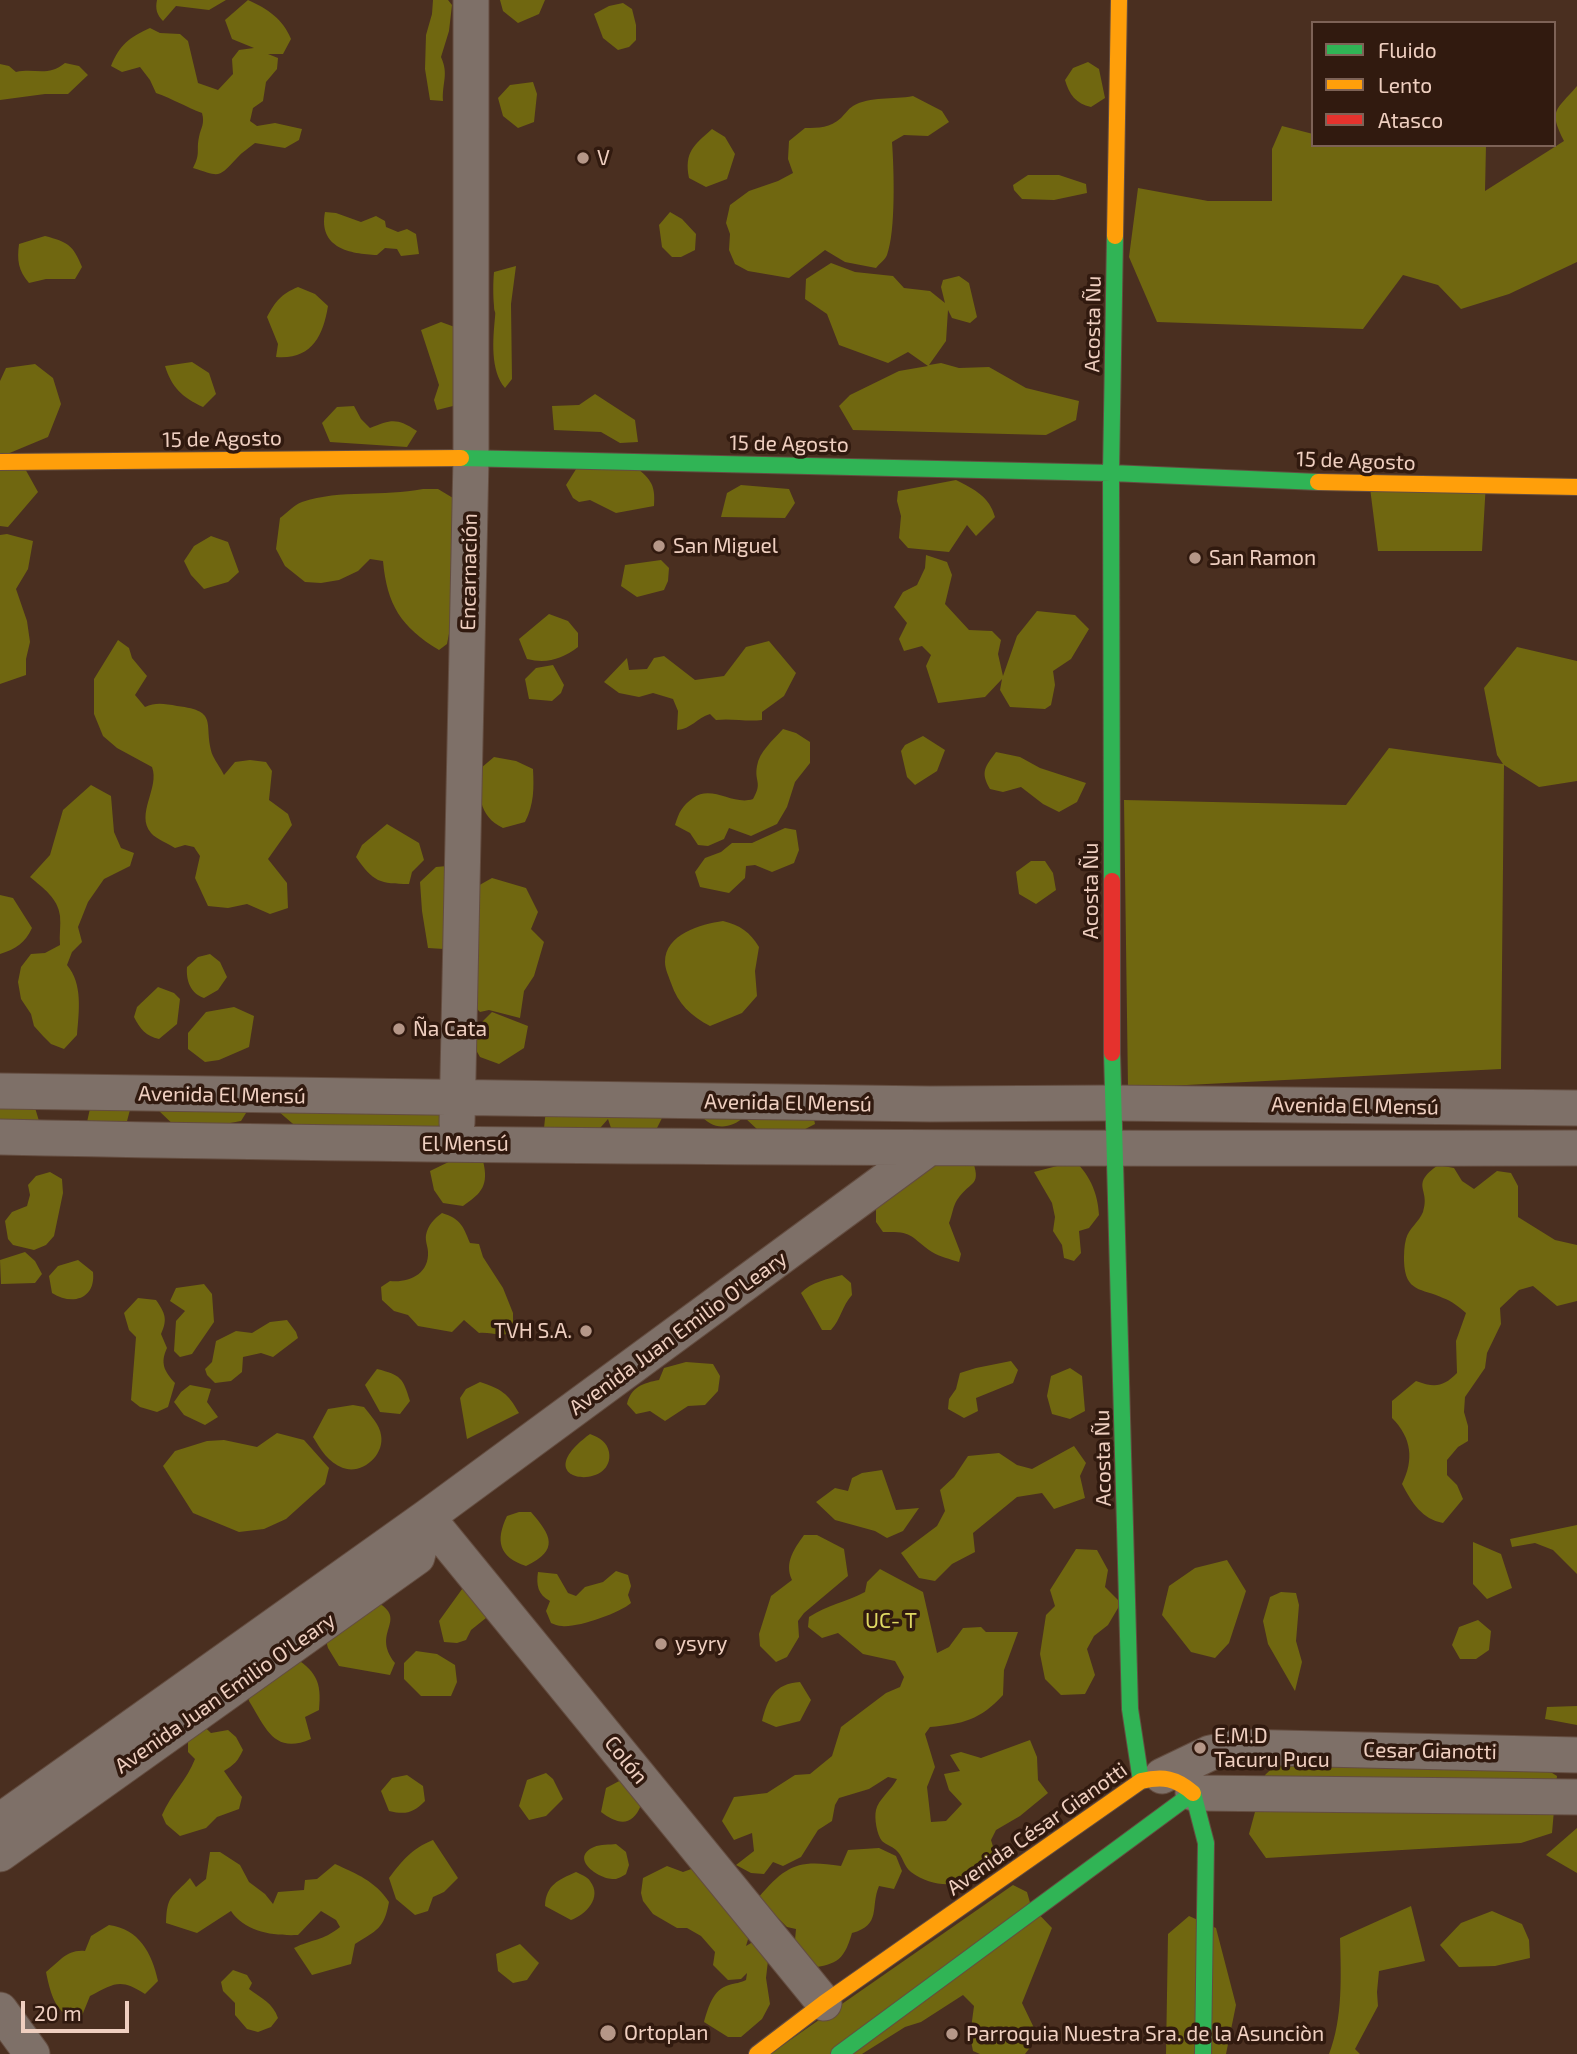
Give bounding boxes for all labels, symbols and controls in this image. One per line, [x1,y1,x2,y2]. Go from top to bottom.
legend [1311,21,1556,147]
text: Fluido [1378,37,1437,62]
text: Lento [1378,72,1432,97]
text: Atasco [1378,107,1443,132]
place label: V [597,145,610,171]
marker: V [575,150,591,166]
street label: Acosta Ñu [1080,275,1106,373]
street label: 15 de Agosto [162,425,282,453]
street label: 15 de Agosto [729,430,849,458]
street label: 15 de Agosto [1296,446,1416,476]
street label: Encarnación [455,513,483,631]
place label: San Miguel [673,533,778,559]
marker: San Miguel [651,538,667,554]
place label: San Ramon [1209,545,1316,571]
marker: San Ramon [1187,550,1203,566]
street label: Acosta Ñu [1078,843,1104,939]
place label: Ña Cata [413,1016,487,1042]
marker: Ña Cata [391,1021,407,1037]
street label: Avenida El Mensú [138,1081,306,1109]
street label: Avenida El Mensú [704,1089,872,1117]
street label: Avenida El Mensú [1271,1092,1439,1120]
street label: El Mensú [421,1131,509,1157]
street label: Avenida Juan Emilio O'Leary [564,1246,792,1420]
place label: TVH S.A. [494,1318,572,1344]
marker: TVH S.A. [578,1323,594,1339]
street label: Acosta Ñu [1090,1409,1116,1507]
street label: Avenida Juan Emilio O'Leary [110,1607,340,1779]
park label: UC- T [865,1608,917,1634]
place label: ysyry [675,1631,727,1657]
marker: ysyry [653,1636,669,1652]
place label: E.M.D Tacuru Pucu [1214,1723,1330,1773]
street label: Colón [599,1731,653,1789]
street label: Cesar Gianotti [1363,1737,1497,1765]
marker: E.M.D Tacuru Pucu [1192,1740,1208,1756]
street label: Avenida César Gianotti [942,1757,1132,1901]
scale bar [24,1988,133,2032]
text: 20 m [34,2000,82,2025]
place label: Ortoplan [624,2020,709,2046]
place label: Parroquia Nuestra Sra. de la Asunciòn [966,2021,1324,2047]
marker: Ortoplan [598,2023,618,2043]
marker: Parroquia Nuestra Sra. de la Asunciòn [944,2026,960,2042]

